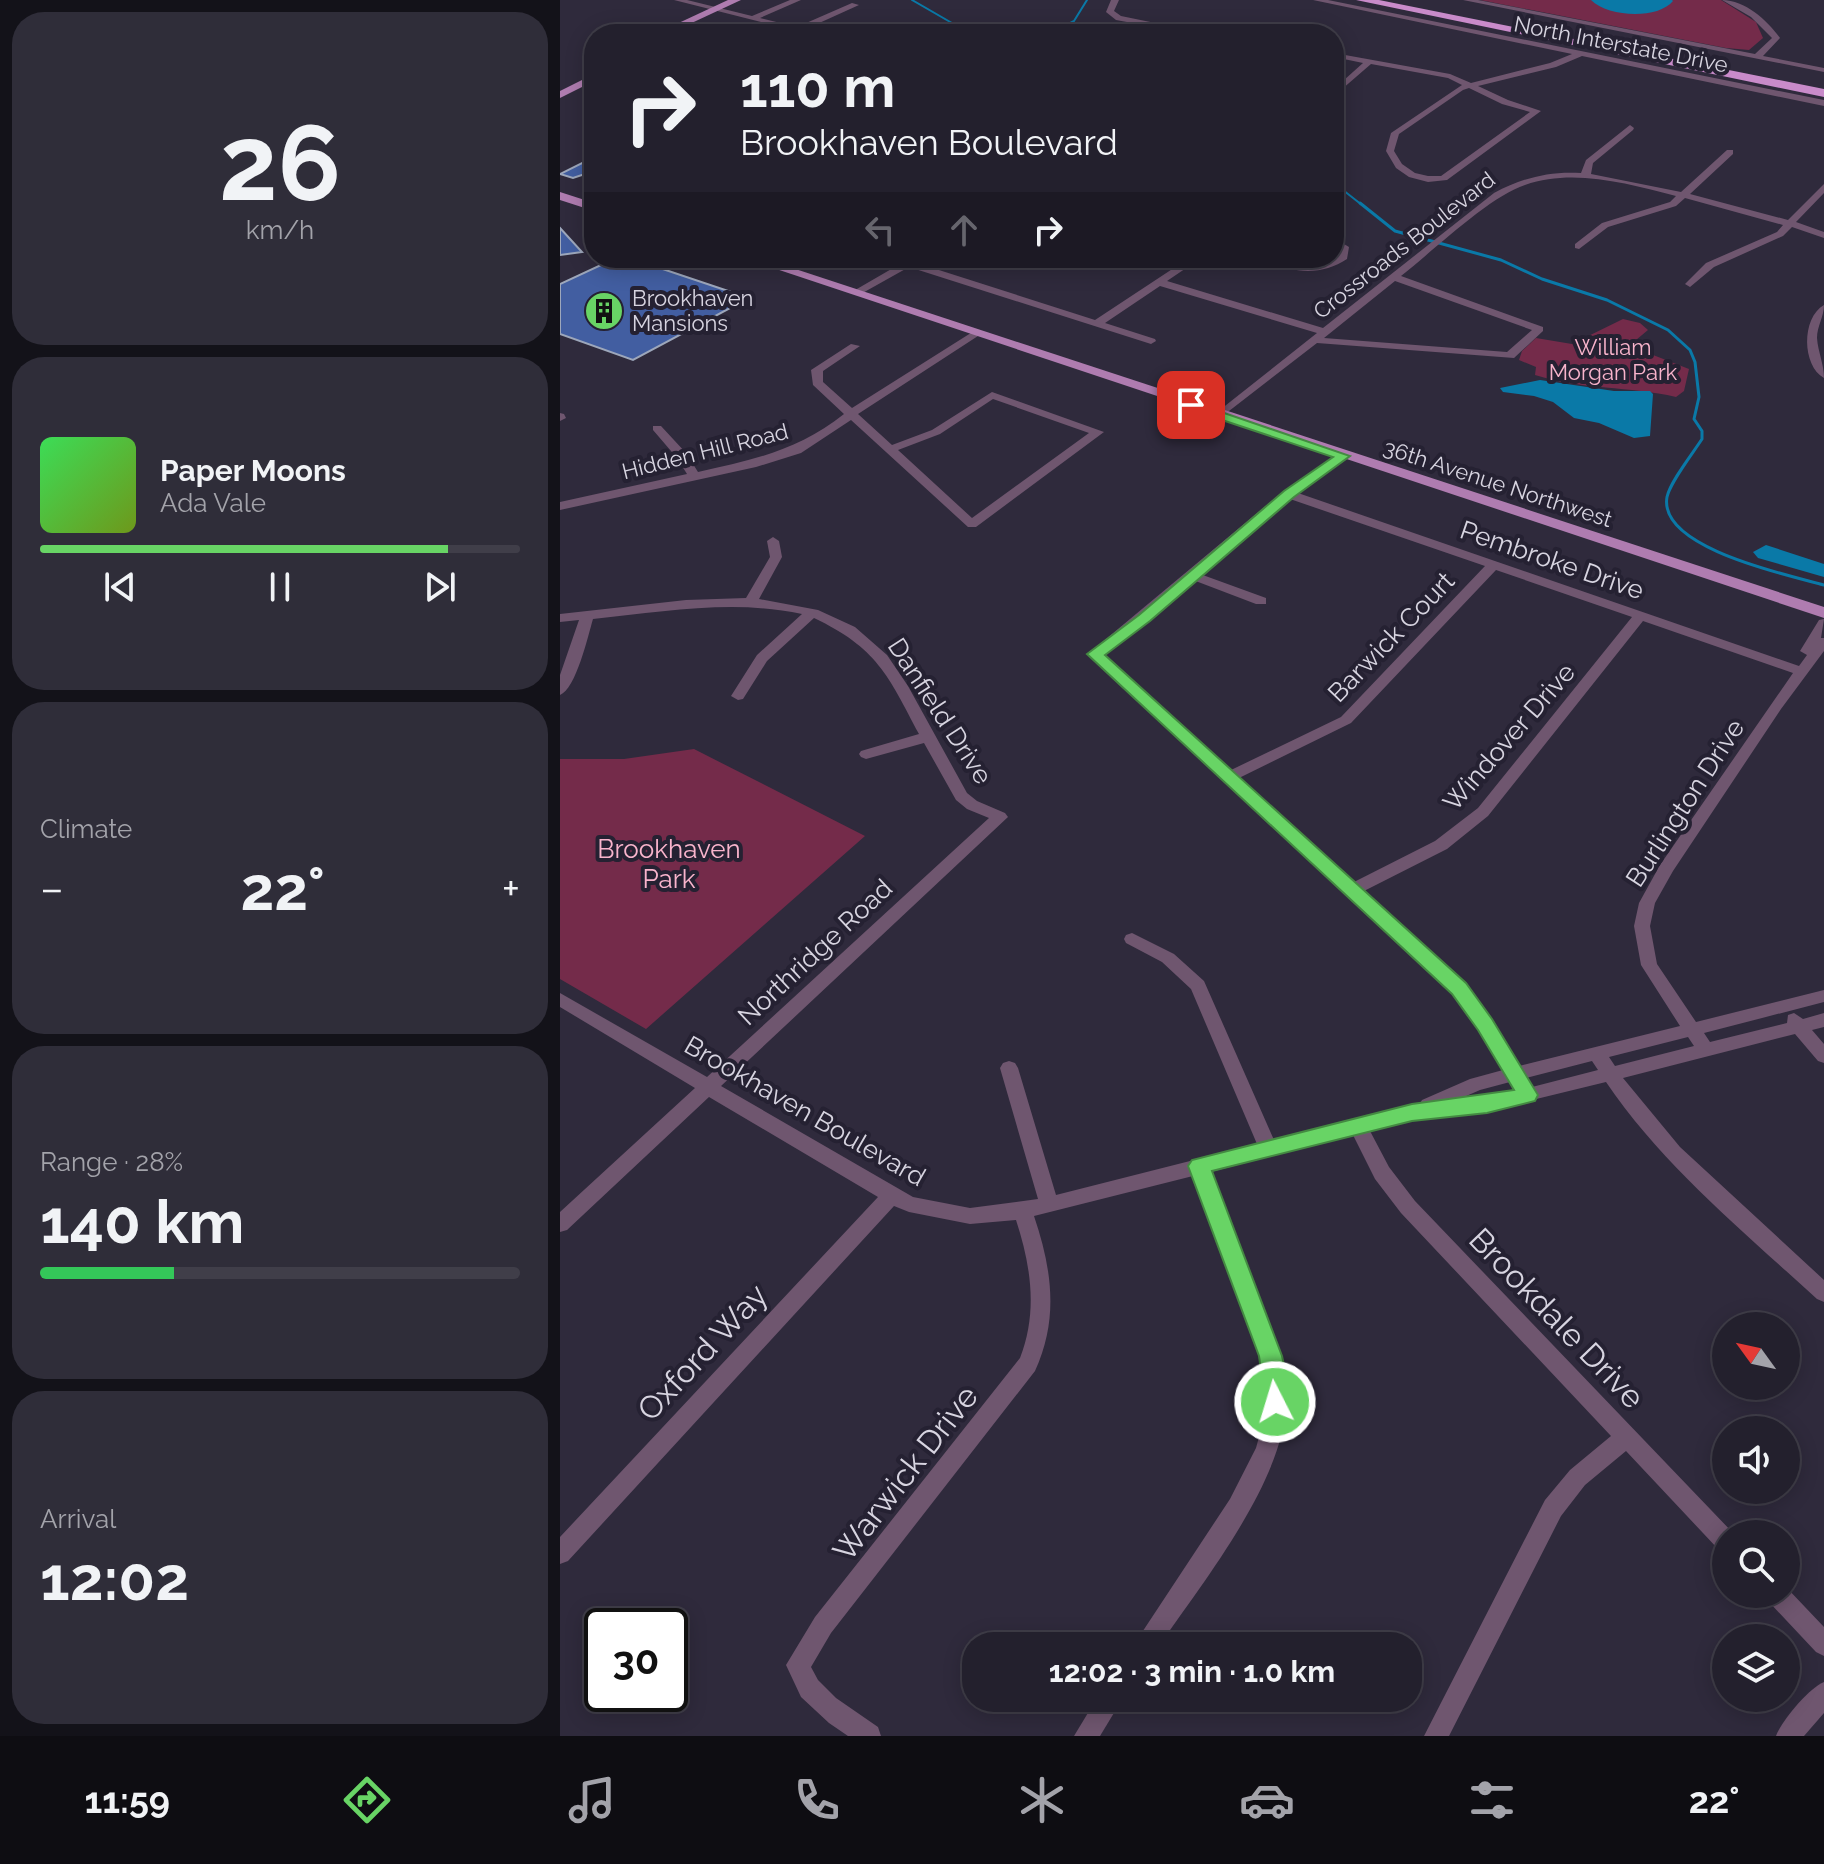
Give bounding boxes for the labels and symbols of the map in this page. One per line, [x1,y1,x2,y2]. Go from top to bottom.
street label: North Interstate Drive [1512,10,1730,78]
street label: Crossroads Boulevard [1308,166,1500,324]
place label: Brookhaven Mansions [632,285,753,336]
building icon: Brookhaven Mansions [583,290,625,332]
park label: William Morgan Park [1549,334,1678,385]
pin [1157,371,1225,439]
street label: Hidden Hill Road [619,418,791,484]
street label: 36th Avenue Northwest [1380,434,1616,532]
street label: Pembroke Drive [1456,515,1648,605]
street label: Barwick Court [1322,566,1461,708]
street label: Danfield Drive [882,632,998,790]
street label: Windover Drive [1437,657,1581,817]
street label: Burlington Drive [1620,714,1750,892]
park label: Brookhaven Park [597,834,741,894]
street label: Northridge Road [732,873,898,1031]
street label: Brookhaven Boulevard [679,1030,931,1192]
street label: Brookdale Drive [1462,1220,1652,1416]
street label: Oxford Way [630,1276,774,1428]
north arrow [1712,1312,1800,1400]
position arrow [1233,1360,1317,1444]
street label: Warwick Drive [825,1378,985,1568]
speed limit sign: 30 [584,1608,688,1712]

